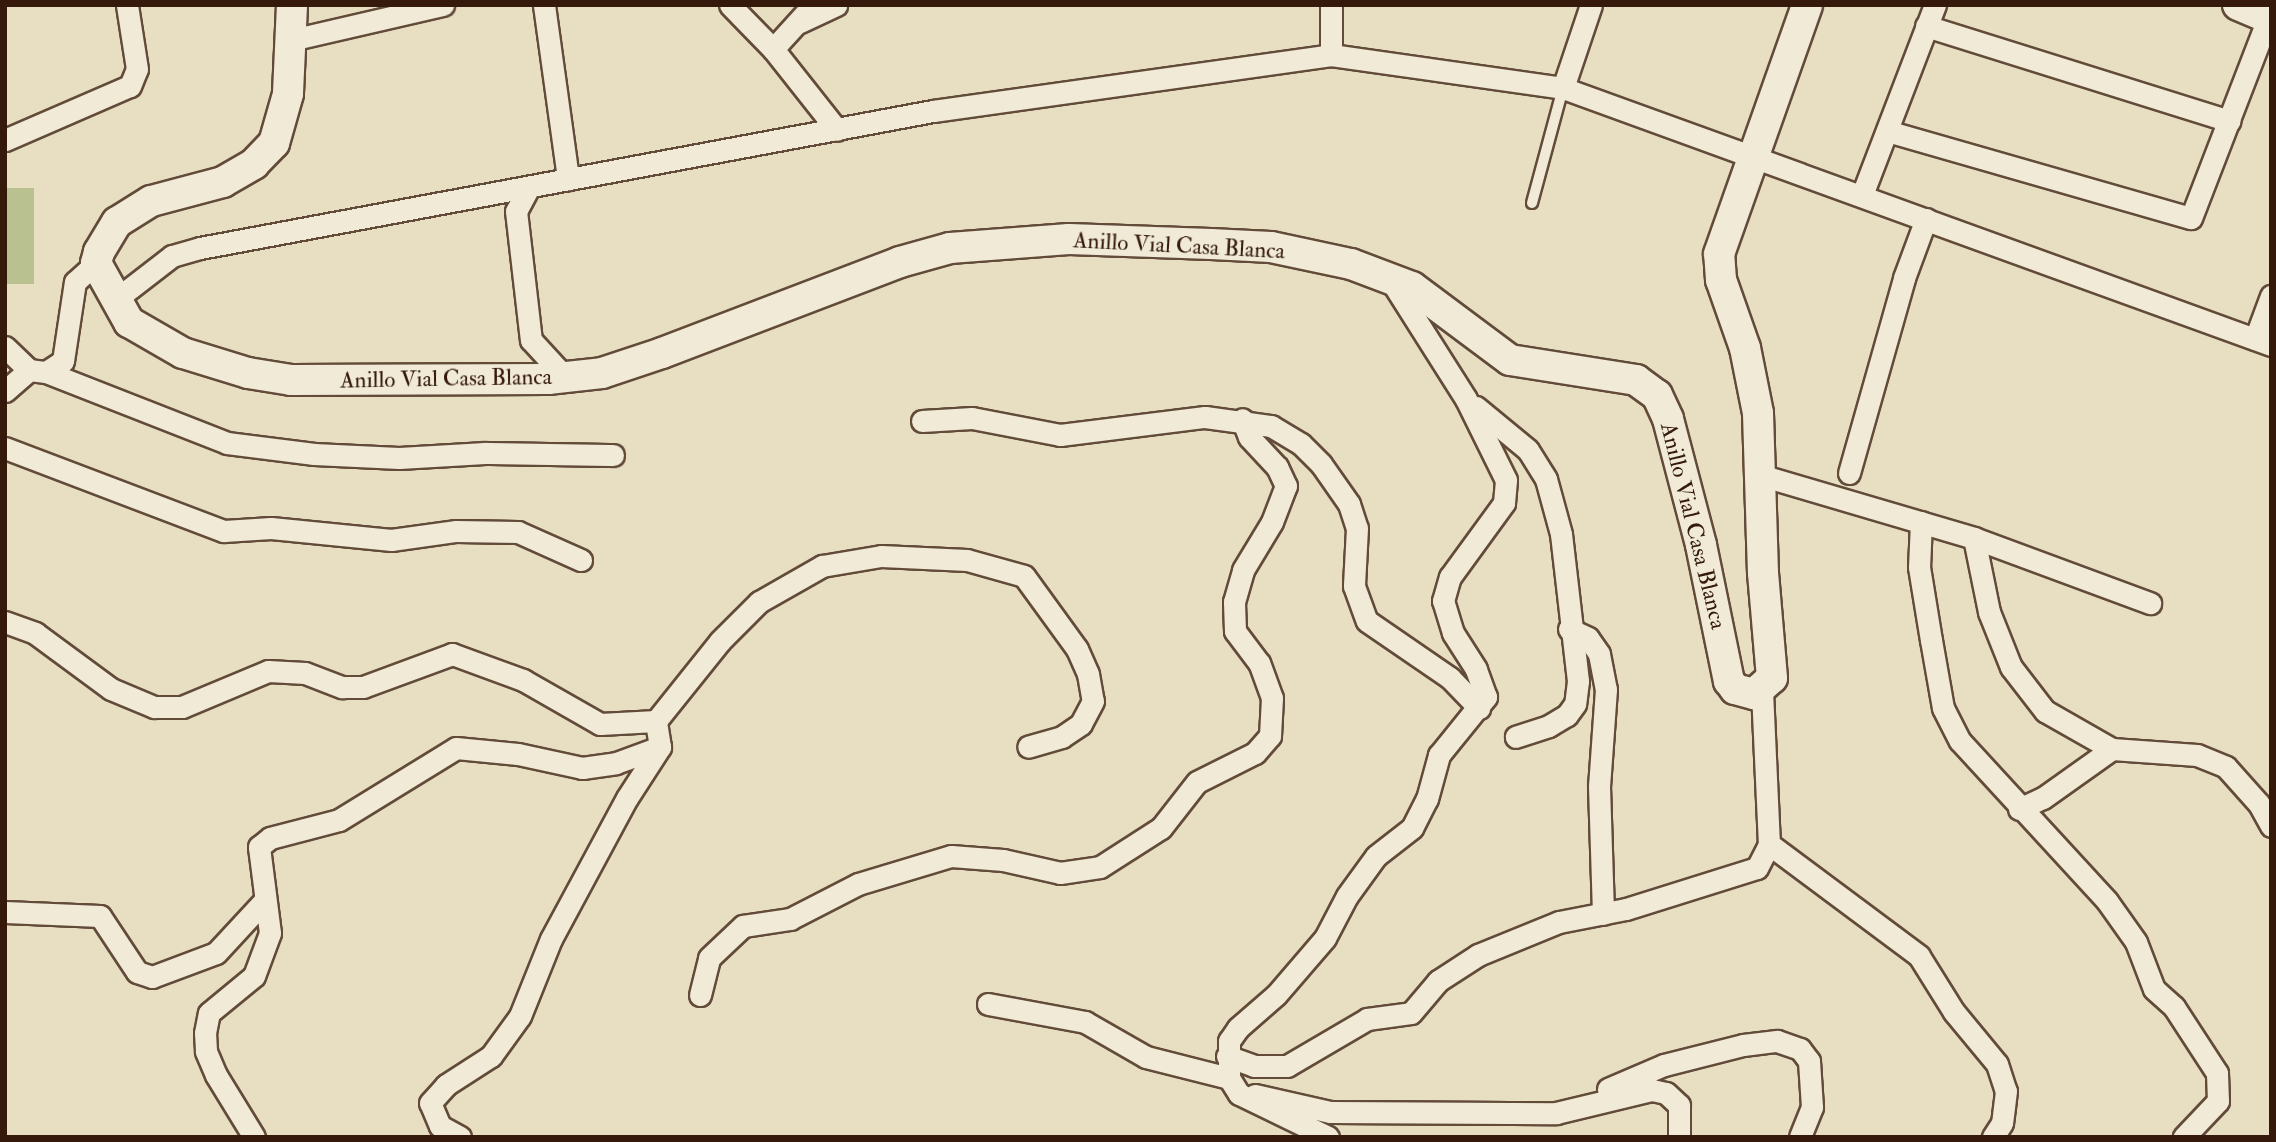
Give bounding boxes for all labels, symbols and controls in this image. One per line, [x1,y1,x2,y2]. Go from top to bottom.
street label: Anillo Vial Casa Blanca [1072,227,1286,265]
street label: Anillo Vial Casa Blanca [340,363,552,395]
street label: Anillo Vial Casa Blanca [1654,420,1732,632]

